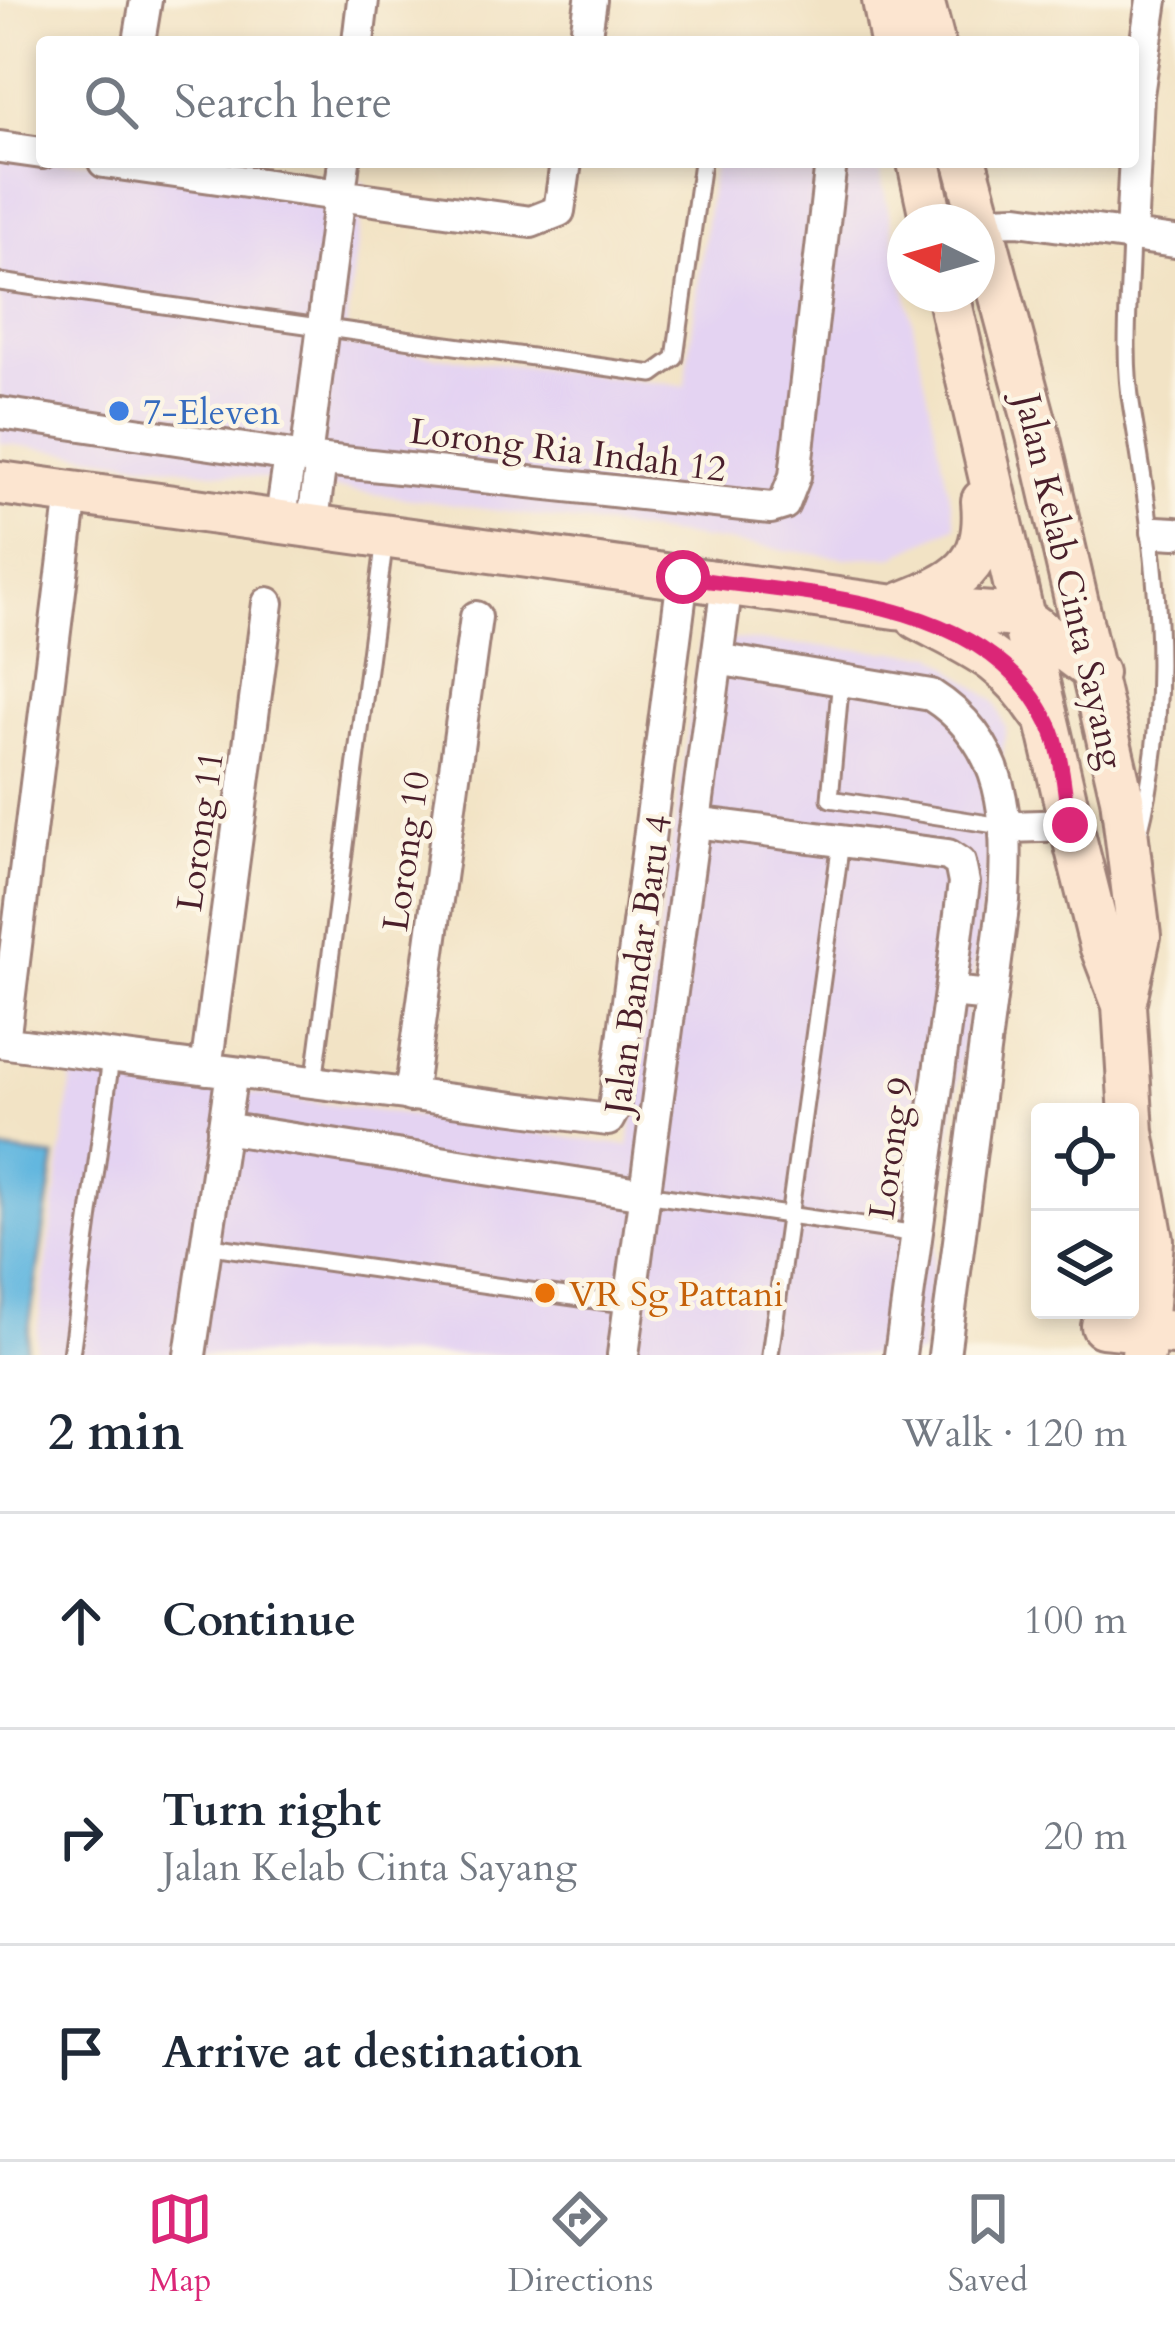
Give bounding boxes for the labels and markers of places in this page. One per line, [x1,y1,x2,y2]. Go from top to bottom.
place label: 7-Eleven [143,388,281,437]
marker: 7-Eleven [106,398,132,424]
place label: VR Sg Pattani [569,1270,784,1319]
marker: VR Sg Pattani [532,1280,558,1306]

